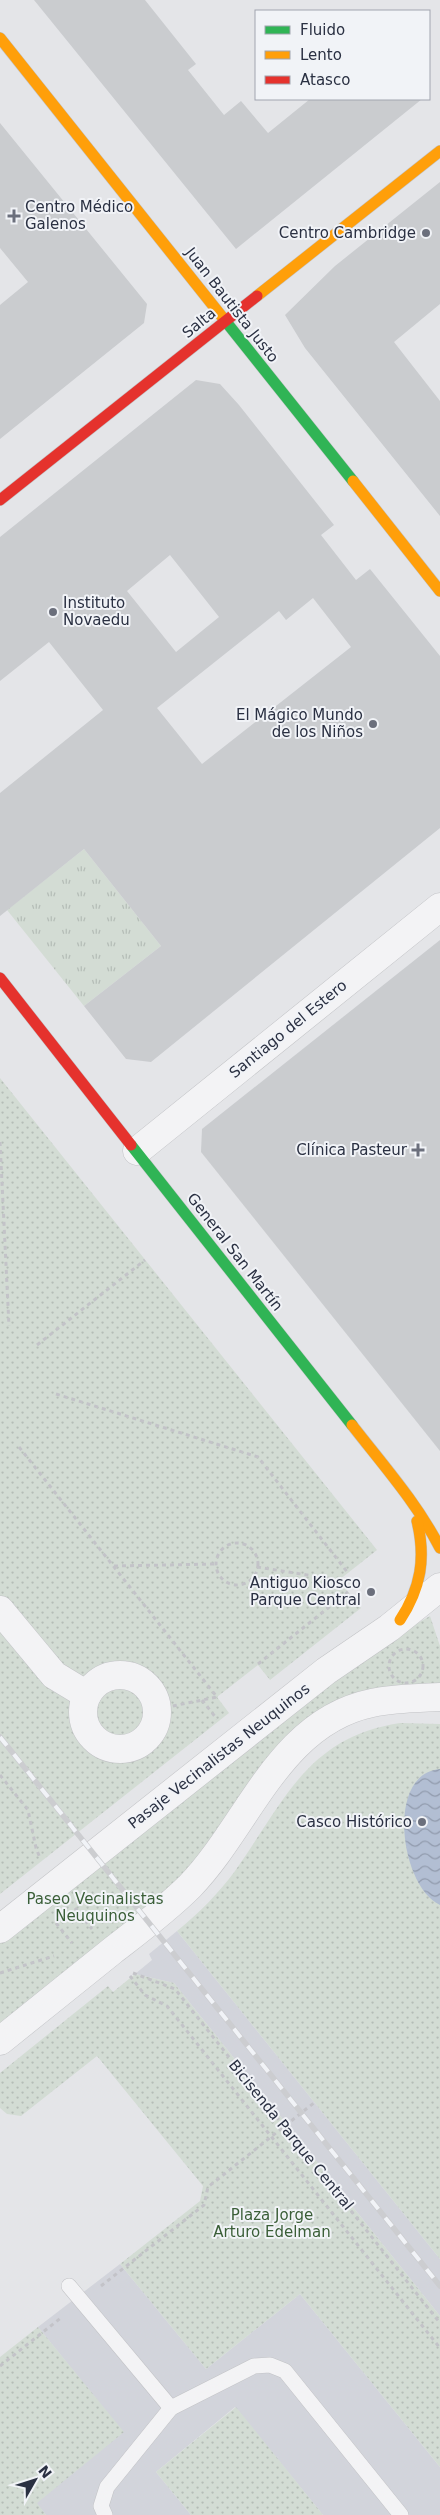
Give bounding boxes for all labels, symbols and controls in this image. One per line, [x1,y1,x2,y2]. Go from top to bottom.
legend [255,10,430,100]
text: Fluido [300,21,345,39]
text: Lento [300,46,342,64]
text: Atasco [300,71,350,89]
place label: Centro Médico Galenos [25,198,133,233]
marker: Centro Médico Galenos [7,209,21,223]
place label: Centro Cambridge [279,224,416,242]
marker: Centro Cambridge [420,227,432,239]
street label: Juan Bautista Justo [181,243,282,366]
street label: Salta [179,304,219,342]
place label: Instituto Novaedu [63,594,130,629]
marker: Instituto Novaedu [47,606,59,618]
place label: El Mágico Mundo de los Niños [236,706,363,741]
marker: El Mágico Mundo de los Niños [367,718,379,730]
street label: Santiago del Estero [226,976,350,1082]
place label: Clínica Pasteur [296,1141,408,1159]
marker: Clínica Pasteur [411,1143,425,1157]
street label: General San Martín [183,1189,287,1315]
place label: Antiguo Kiosco Parque Central [250,1574,361,1609]
marker: Antiguo Kiosco Parque Central [365,1586,377,1598]
street label: Pasaje Vecinalistas Neuquinos [125,1679,314,1833]
place label: Casco Histórico [296,1813,412,1831]
marker: Casco Histórico [416,1816,428,1828]
park label: Paseo Vecinalistas Neuquinos [26,1890,164,1925]
street label: Bicisenda Parque Central [225,2056,357,2214]
park label: Plaza Jorge Arturo Edelman [213,2206,331,2241]
north arrow [10,2455,60,2505]
text: N [35,2462,55,2481]

